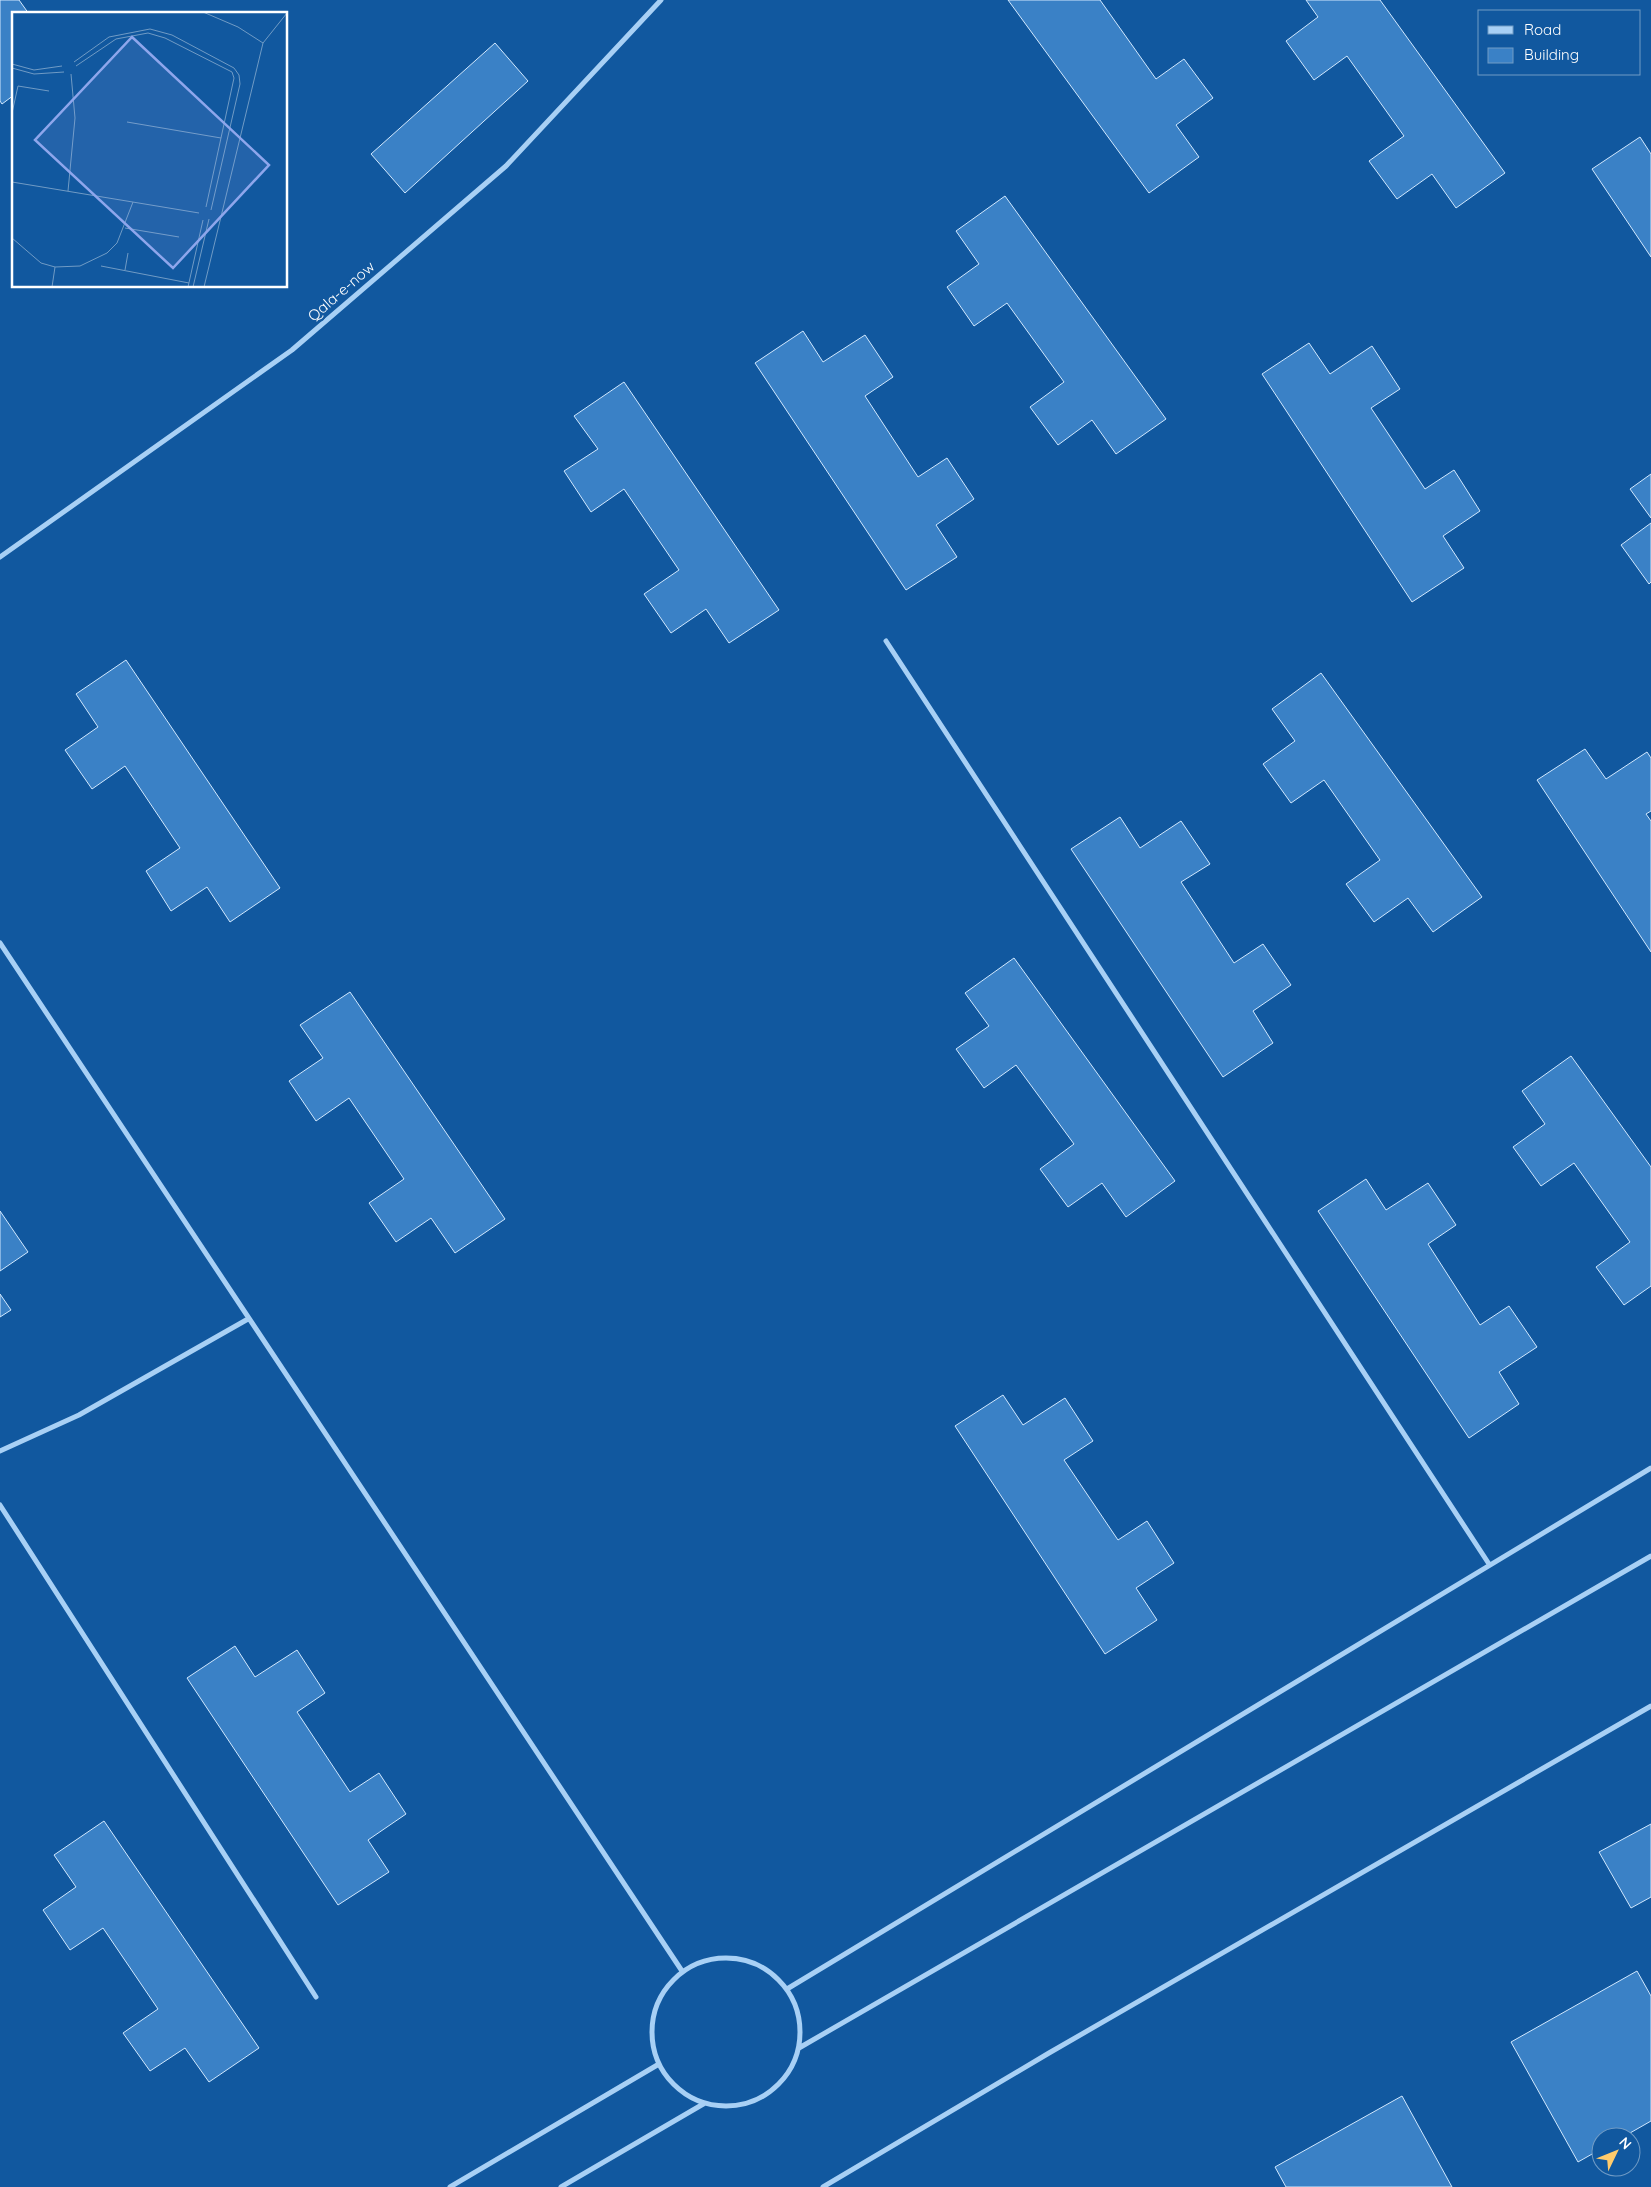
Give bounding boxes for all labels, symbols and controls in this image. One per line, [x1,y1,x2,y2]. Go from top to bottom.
legend [1478,10,1641,75]
inset map [12,12,288,288]
text: Road [1524,20,1561,39]
text: Building [1524,45,1579,64]
street label: Qala-e-now [304,257,378,325]
north arrow [1591,2127,1641,2177]
text: N [1615,2133,1636,2153]

